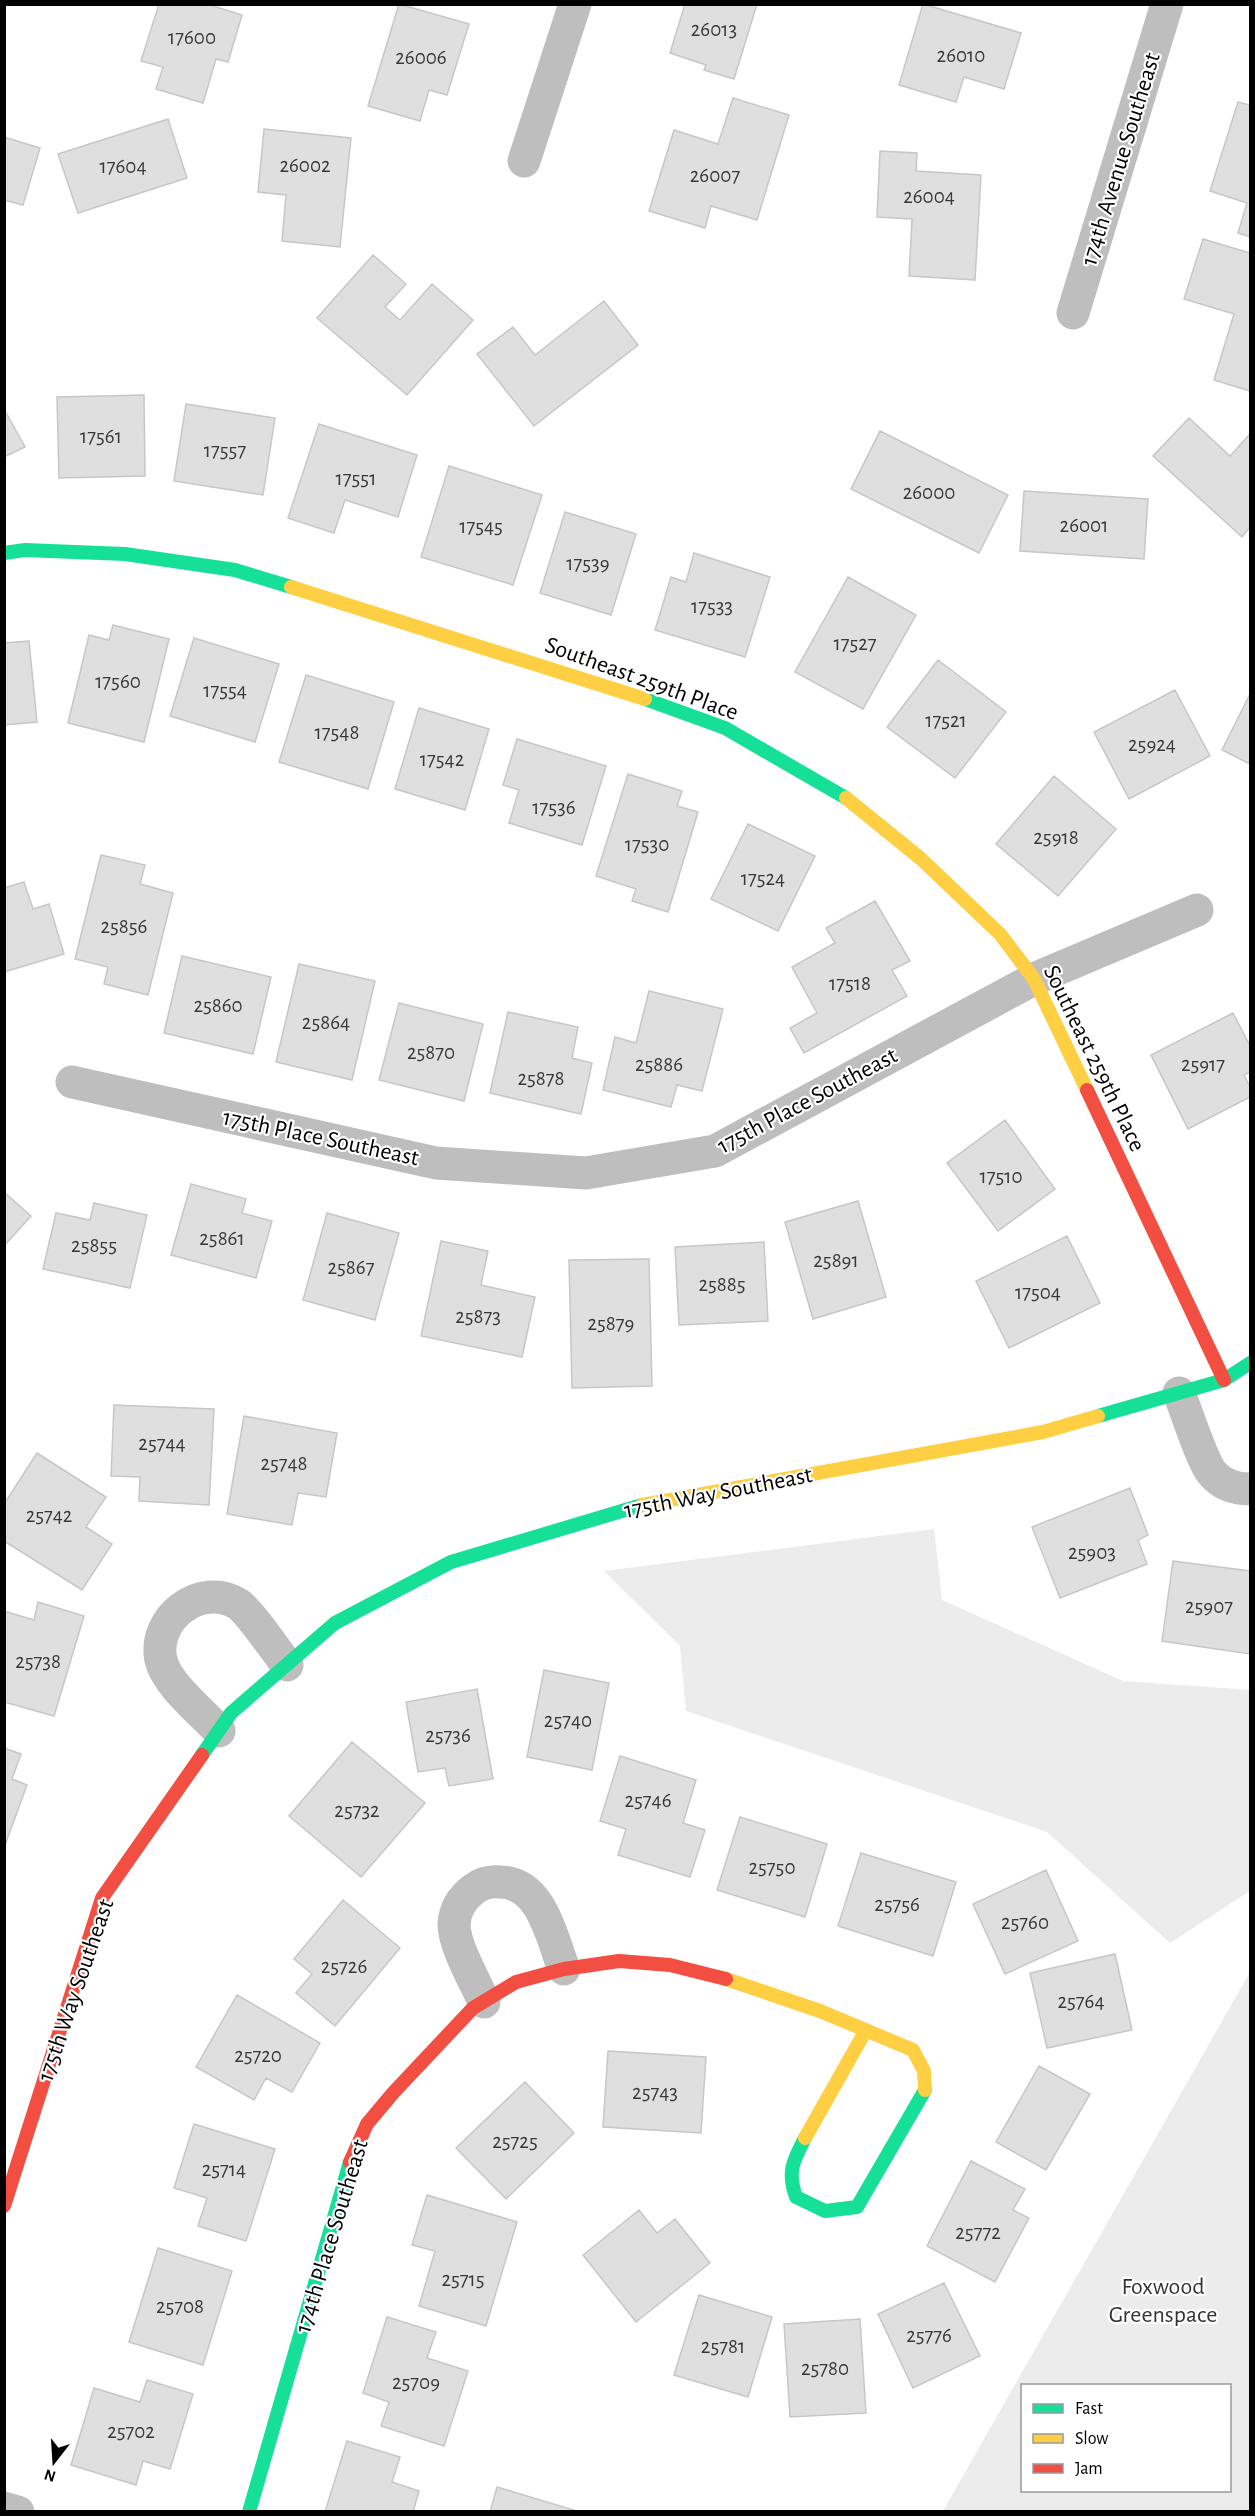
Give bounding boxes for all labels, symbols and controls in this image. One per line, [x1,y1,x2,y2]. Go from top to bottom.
house number: 26013 [691,19,737,40]
house number: 17600 [168,27,216,48]
house number: 26010 [937,45,985,66]
house number: 26006 [395,47,447,68]
street label: 174th Avenue Southeast [1077,50,1165,269]
house number: 26002 [279,155,331,176]
house number: 17604 [99,156,147,177]
house number: 26007 [690,165,740,186]
house number: 26004 [903,186,955,207]
house number: 17561 [80,426,122,447]
house number: 17557 [204,440,246,461]
house number: 17551 [336,468,376,489]
house number: 26000 [903,482,955,503]
house number: 26001 [1060,515,1108,536]
house number: 17545 [459,516,503,537]
house number: 17539 [566,553,610,574]
house number: 17533 [691,596,733,617]
street label: Southeast 259th Place [542,633,742,725]
house number: 17527 [833,633,877,654]
house number: 17560 [95,671,141,692]
house number: 17554 [203,680,247,701]
house number: 17521 [925,710,967,731]
house number: 17548 [315,722,359,743]
house number: 25924 [1128,734,1176,755]
house number: 17542 [420,749,464,770]
house number: 17536 [532,797,576,818]
house number: 25918 [1033,827,1079,848]
house number: 17530 [625,834,669,855]
house number: 17524 [741,868,785,889]
house number: 25856 [101,916,147,937]
street label: Southeast 259th Place [1039,962,1150,1155]
house number: 17518 [829,973,871,994]
house number: 25860 [193,995,243,1016]
house number: 25864 [302,1012,350,1033]
house number: 25870 [407,1042,455,1063]
street label: 175th Place Southeast [714,1043,902,1158]
house number: 25886 [635,1054,683,1075]
house number: 25917 [1181,1054,1225,1075]
house number: 25878 [518,1068,565,1089]
street label: 175th Place Southeast [221,1105,421,1171]
house number: 17510 [979,1166,1023,1187]
house number: 25861 [199,1228,245,1249]
house number: 25855 [71,1235,117,1256]
house number: 25891 [813,1250,859,1271]
house number: 25867 [328,1257,375,1278]
house number: 25885 [698,1274,746,1295]
house number: 17504 [1015,1282,1061,1303]
house number: 25873 [455,1306,501,1327]
house number: 25879 [588,1313,634,1334]
house number: 25744 [138,1433,186,1454]
house number: 25748 [260,1453,308,1474]
street label: 175th Way Southeast [622,1463,815,1523]
house number: 25742 [26,1505,72,1526]
house number: 25903 [1068,1542,1116,1563]
house number: 25907 [1185,1596,1233,1617]
house number: 25738 [15,1651,61,1672]
house number: 25740 [544,1710,592,1731]
house number: 25736 [425,1725,471,1746]
house number: 25746 [624,1790,672,1811]
house number: 25732 [334,1800,380,1821]
house number: 25750 [749,1857,795,1878]
house number: 25756 [874,1894,920,1915]
street label: 175th Way Southeast [33,1896,119,2085]
house number: 25760 [1001,1912,1049,1933]
house number: 25726 [321,1956,367,1977]
house number: 25764 [1057,1991,1105,2012]
house number: 25720 [234,2045,282,2066]
house number: 25743 [632,2082,678,2103]
house number: 25725 [492,2131,538,2152]
street label: 174th Place Southeast [291,2136,373,2336]
house number: 25714 [202,2159,246,2180]
house number: 25772 [955,2222,1001,2243]
house number: 25715 [441,2269,485,2290]
park label: Foxwood Greenspace [1109,2275,1217,2327]
house number: 25708 [156,2296,204,2317]
house number: 25776 [906,2325,952,2346]
house number: 25781 [701,2336,745,2357]
house number: 25780 [801,2358,849,2379]
house number: 25709 [392,2372,440,2393]
legend [1021,2384,1231,2492]
text: Fast [1075,2400,1103,2418]
house number: 25702 [107,2421,155,2442]
text: Slow [1075,2430,1108,2448]
north arrow [24,2432,84,2492]
text: Jam [1075,2460,1103,2478]
text: N [42,2466,58,2485]

